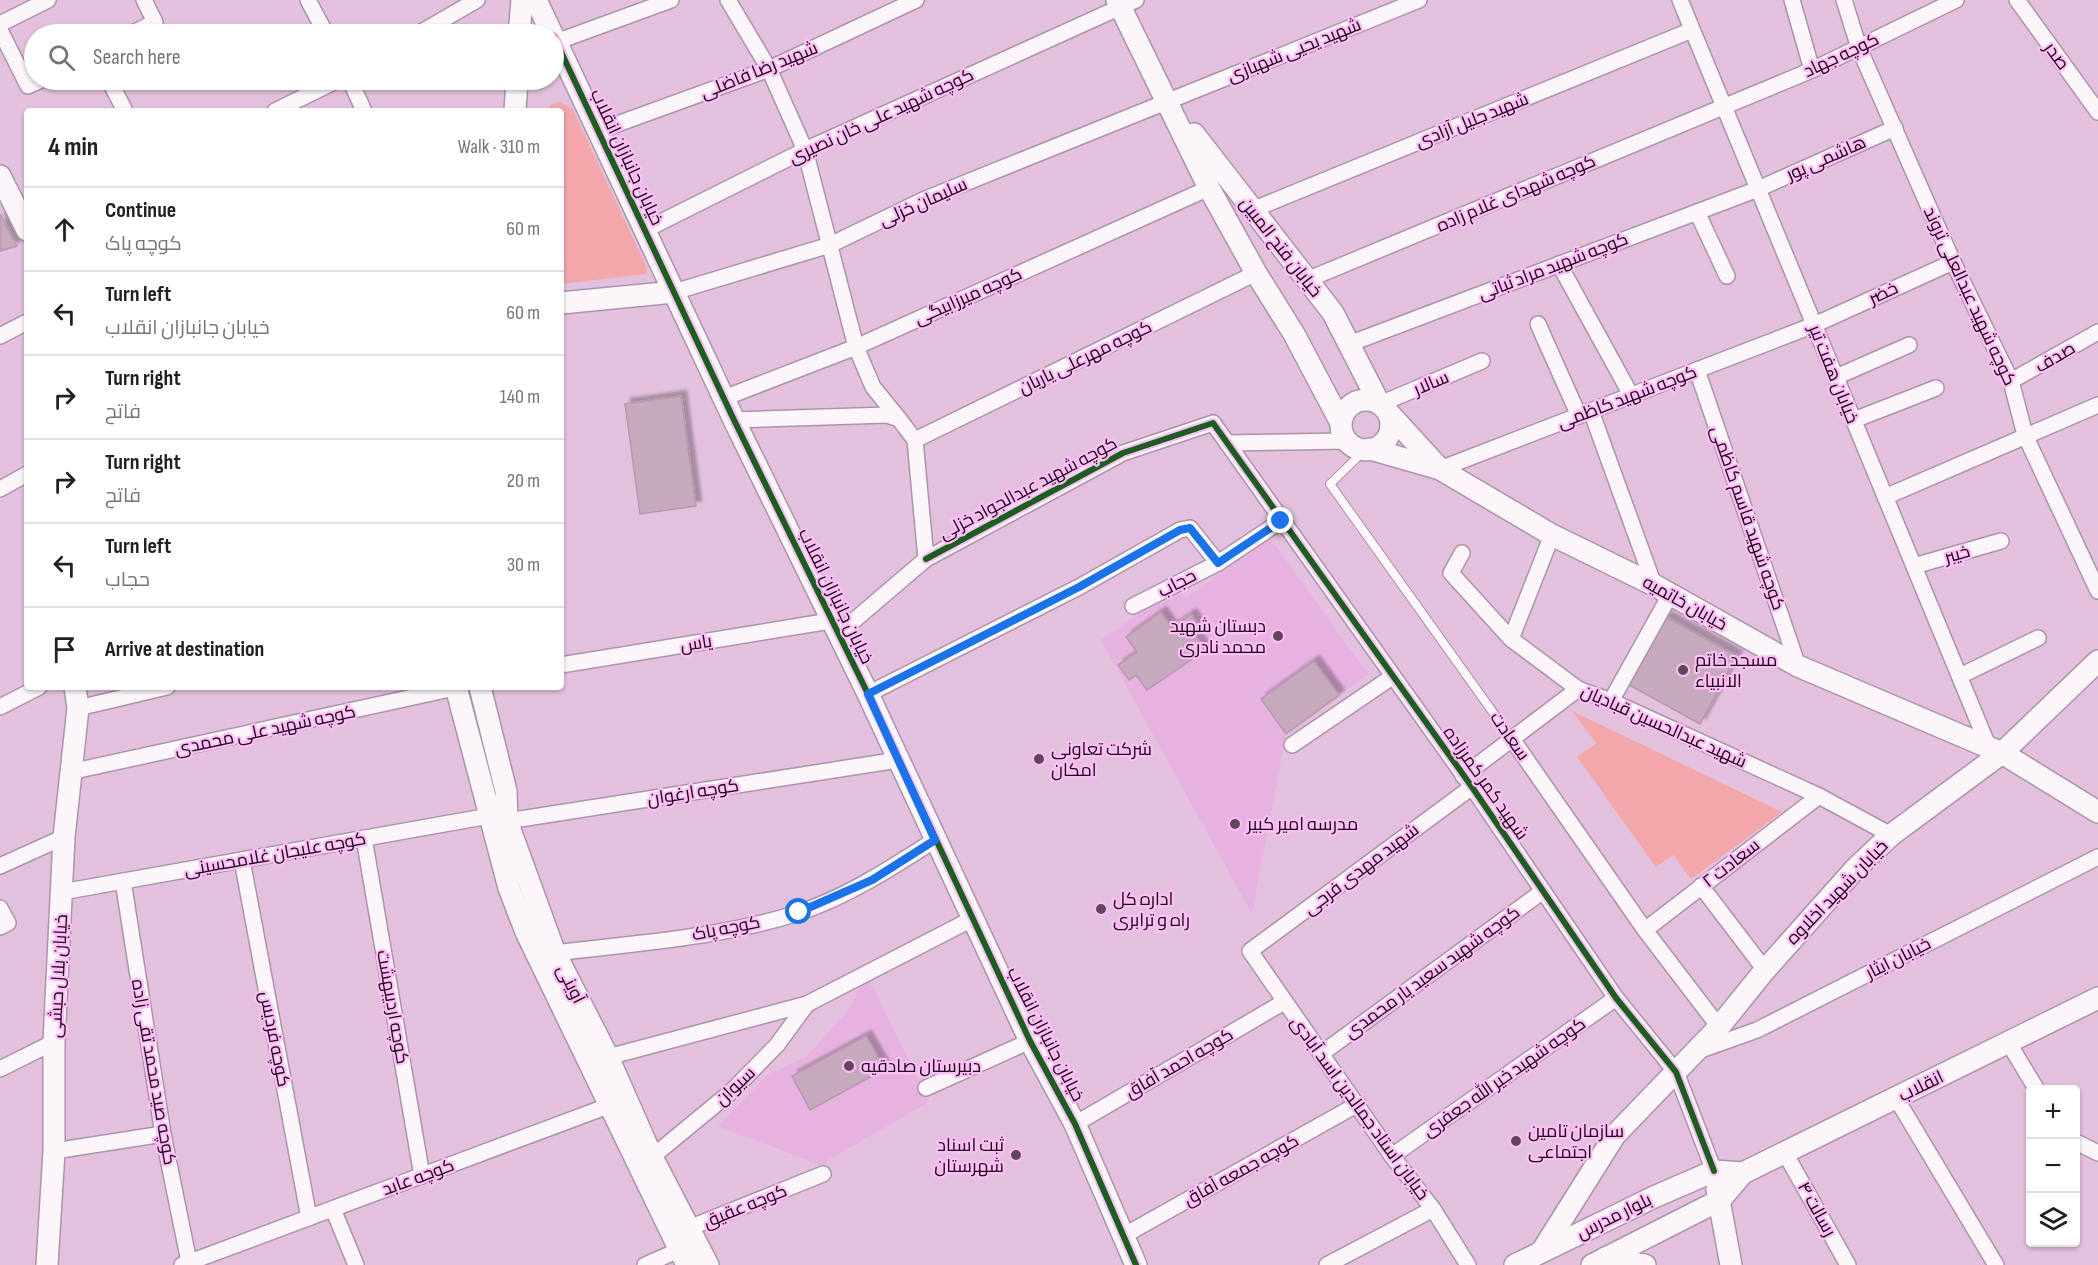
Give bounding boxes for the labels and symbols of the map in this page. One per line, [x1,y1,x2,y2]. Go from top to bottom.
street label: شهید یحیی شهبازی [1224,14,1364,87]
street label: کوچه جهاد [1800,29,1883,83]
street label: شهید رضا فاضلی [697,37,821,104]
street label: صدر [2039,38,2074,74]
street label: کوچه شهید علی خان نصیری [785,64,977,169]
street label: خیابان جانبازان انقلاب [586,86,667,229]
street label: شهید جلیل آزادی [1413,88,1532,153]
street label: هاشمی پور [1782,131,1870,187]
street label: کوچه شهدای غلام زاده [1433,150,1599,237]
street label: سلیمان خزلی [876,174,971,231]
street label: خیابان فتح المبین [1234,193,1326,302]
street label: کوچه شهید عبدالعلی تروند [1918,203,2020,389]
street label: کوچه شهید مراد ثباتی [1475,228,1631,306]
street label: کوچه میرزابیگی [911,263,1026,330]
street label: خضر [1864,278,1901,310]
street label: کوچه مهرعلی یاریان [1015,316,1156,400]
street label: خیابان هفت تیر [1804,321,1863,427]
street label: صدف [2031,338,2079,377]
street label: کوچه شهید کاظمی [1555,361,1700,435]
street label: سالار [1409,367,1452,401]
street label: کوچه شهید قاسم کاظمی [1705,423,1789,613]
street label: کوچه شهید عبدالجواد خزلی [936,433,1121,545]
route end [1267,507,1293,533]
street label: خیابان جانبازان انقلاب [794,525,877,667]
street label: خیبر [1941,541,1973,568]
street label: حجاب [1154,565,1200,602]
street label: خیابان خاتمیه [1639,572,1731,635]
place label: دبستان شهید محمد نادری [1170,616,1266,658]
marker: دبستان شهید محمد نادری [1271,629,1285,643]
street label: یاس [679,631,714,656]
place label: مسجد خاتم الانبیاء [1695,650,1777,692]
marker: مسجد خاتم الانبیاء [1676,663,1690,677]
street label: شهید عبدالحسین قبادیان [1578,680,1750,773]
street label: کوچه شهید علی محمدی [173,701,358,761]
street label: سعادت [1485,708,1534,765]
street label: شهید کمر کمرزاده [1439,722,1533,844]
place label: شرکت تعاونی امکان [1051,739,1152,781]
marker: شرکت تعاونی امکان [1032,752,1046,766]
street label: کوچه ارغوان [646,775,741,811]
place label: مدرسه امیر کبیر [1246,814,1358,835]
marker: مدرسه امیر کبیر [1228,817,1242,831]
street label: شهید مهدی فرجی [1300,819,1423,920]
street label: کوچه علیجان غلامحسینی [182,828,368,882]
street label: سعادت ۲ [1698,835,1764,892]
street label: خیابان شهید اخلاوه [1782,836,1893,949]
place label: اداره کل راه و ترابری [1113,889,1190,931]
route start [785,898,811,924]
marker: اداره کل راه و ترابری [1094,902,1108,916]
street label: کوچه شهید سعید یار محمدی [1341,902,1525,1044]
street label: کوچه پاک [690,912,762,946]
street label: خیابان بلال حبشی [45,914,72,1038]
street label: خیابان ایثار [1861,933,1934,984]
street label: کوچه اردیبهشت [371,948,413,1066]
street label: آوینی [552,961,589,1007]
street label: خیابان جانبازان انقلاب [1003,963,1089,1105]
street label: کوچه صید محمد تقی زاده [126,978,180,1167]
street label: کوچه فردیس [254,989,294,1089]
street label: کوچه شهید خیر الله جعفری [1418,1011,1590,1143]
street label: خیابان استاد جمالدین اسد آبادی [1286,1012,1433,1204]
street label: کوچه احمد آفاق [1122,1024,1237,1104]
place label: دبیرستان صادقیه [861,1056,981,1077]
marker: دبیرستان صادقیه [842,1059,856,1073]
street label: سیوان [711,1063,760,1110]
street label: انقلاب [1895,1067,1947,1106]
place label: سازمان تامین اجتماعی [1528,1121,1624,1163]
street label: کوچه جمعه آفاق [1180,1130,1303,1212]
marker: سازمان تامین اجتماعی [1509,1134,1523,1148]
place label: ثبت اسناد شهرستان [934,1135,1004,1177]
marker: ثبت اسناد شهرستان [1009,1148,1023,1162]
street label: کوچه عابد [379,1155,457,1201]
street label: رسالت ۴ [1793,1178,1840,1240]
street label: کوچه عقیق [700,1180,791,1234]
street label: بلوار مدرس [1573,1189,1655,1244]

